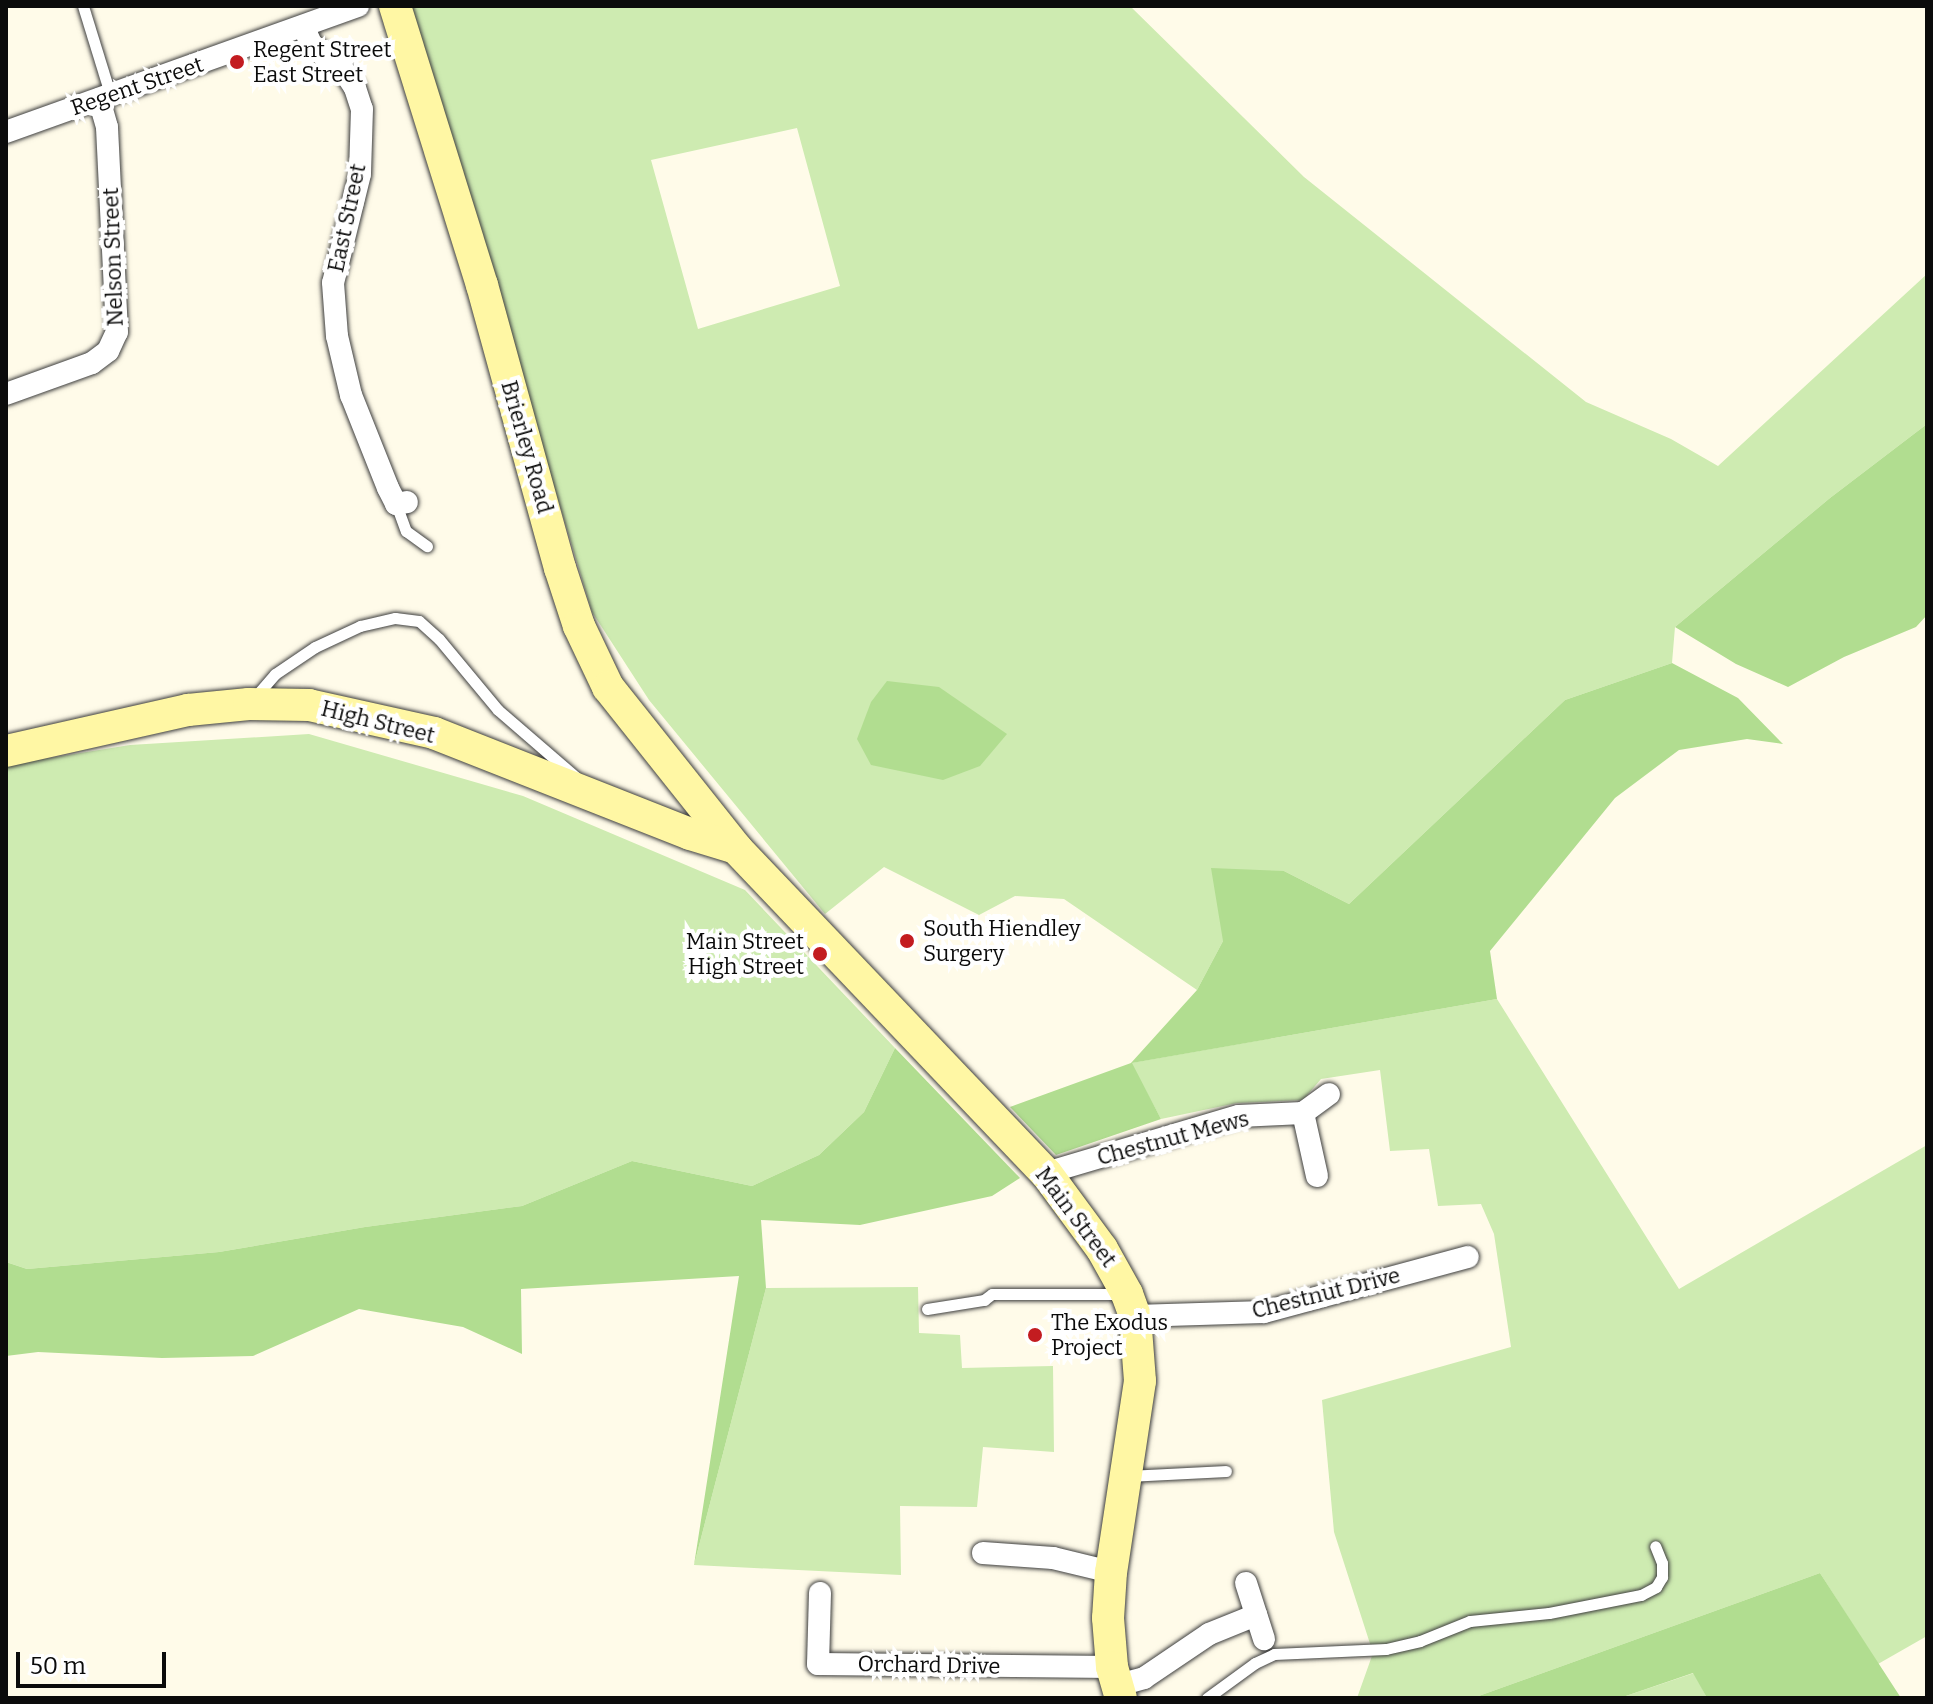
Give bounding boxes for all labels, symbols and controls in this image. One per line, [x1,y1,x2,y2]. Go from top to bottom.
place label: Regent Street East Street [253,36,391,88]
street label: Regent Street [67,51,207,121]
marker: Regent Street East Street [228,53,246,71]
street label: East Street [323,161,371,275]
street label: Nelson Street [97,187,129,327]
street label: Brierley Road [495,378,559,516]
street label: High Street [318,695,438,749]
place label: South Hiendley Surgery [923,915,1081,966]
place label: Main Street High Street [686,928,804,980]
marker: South Hiendley Surgery [898,932,916,950]
marker: Main Street High Street [811,945,829,963]
street label: Chestnut Mews [1094,1105,1252,1171]
street label: Main Street [1030,1162,1122,1272]
street label: Chestnut Drive [1249,1262,1403,1324]
place label: The Exodus Project [1051,1309,1168,1360]
marker: The Exodus Project [1026,1326,1044,1344]
scale bar [20,1636,170,1686]
street label: Orchard Drive [857,1651,1001,1679]
text: 50 m [30,1652,86,1680]

